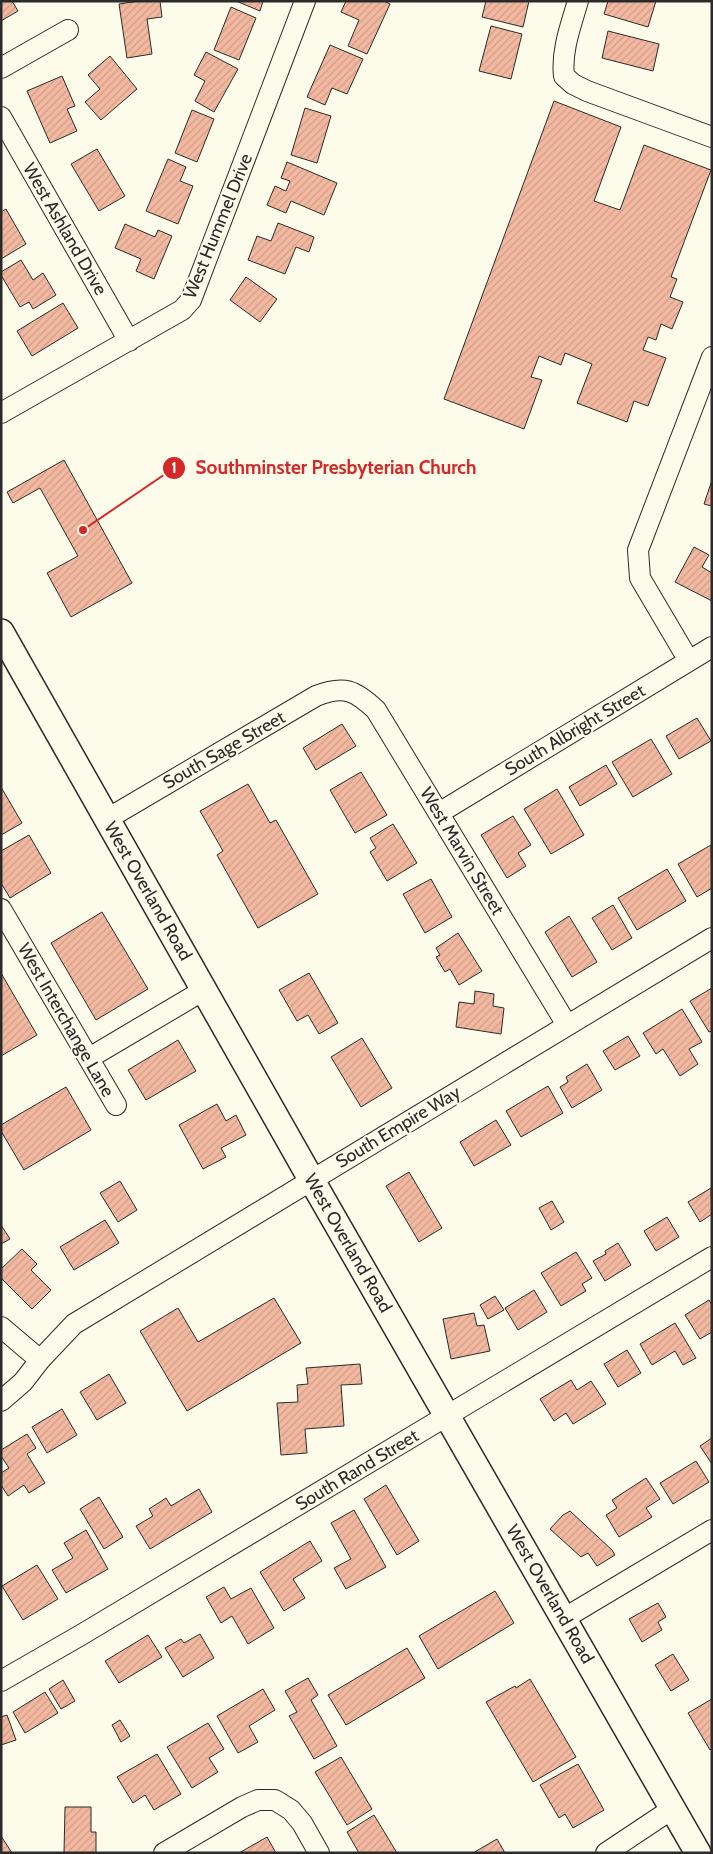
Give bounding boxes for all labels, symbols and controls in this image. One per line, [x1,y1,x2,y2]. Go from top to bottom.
street label: West Hummel Drive [179,150,257,302]
street label: West Ashland Drive [18,159,112,299]
callout: Southminster Presbyterian Church [161,451,487,485]
text: Southminster Presbyterian Church [196,456,476,479]
text: 1 [171,459,177,477]
street label: South Albright Street [501,680,649,780]
street label: South Sage Street [159,706,289,794]
street label: West Marvin Street [415,783,509,919]
street label: West Overland Road [99,818,197,964]
street label: West Interchange Lane [13,939,119,1101]
street label: South Empire Way [332,1081,464,1173]
street label: West Overland Road [299,1170,397,1316]
street label: South Rand Street [292,1425,422,1515]
street label: West Overland Road [501,1521,599,1667]

